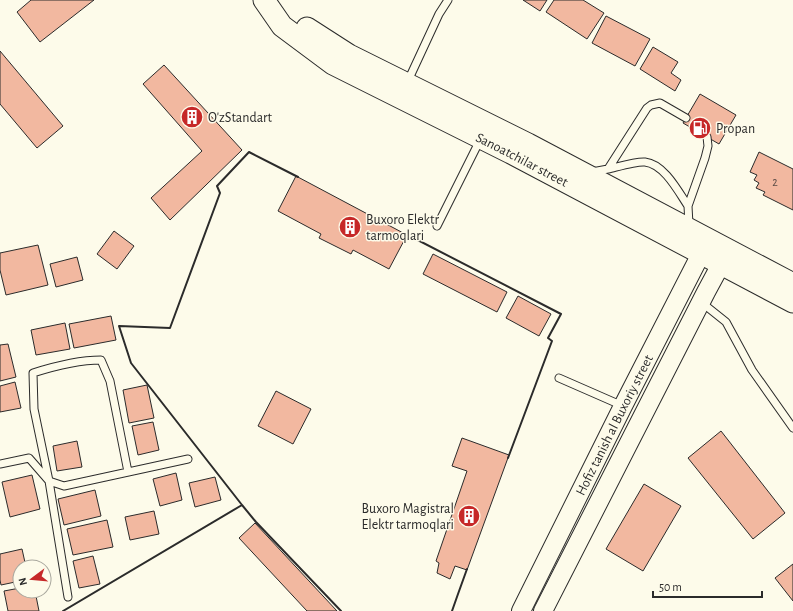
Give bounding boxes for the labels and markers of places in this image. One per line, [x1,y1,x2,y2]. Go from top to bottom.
building icon: O'zStandart [179,104,205,130]
place label: O'zStandart [208,111,273,125]
fuel station icon: Propan [687,115,713,141]
place label: Propan [716,122,755,136]
place label: Buxoro Elektr tarmoqlari [366,213,439,243]
building icon: Buxoro Elektr tarmoqlari [337,214,363,240]
place label: Buxoro Magistral Elektr tarmoqlari [361,502,454,532]
building icon: Buxoro Magistral Elektr tarmoqlari [456,503,482,529]

